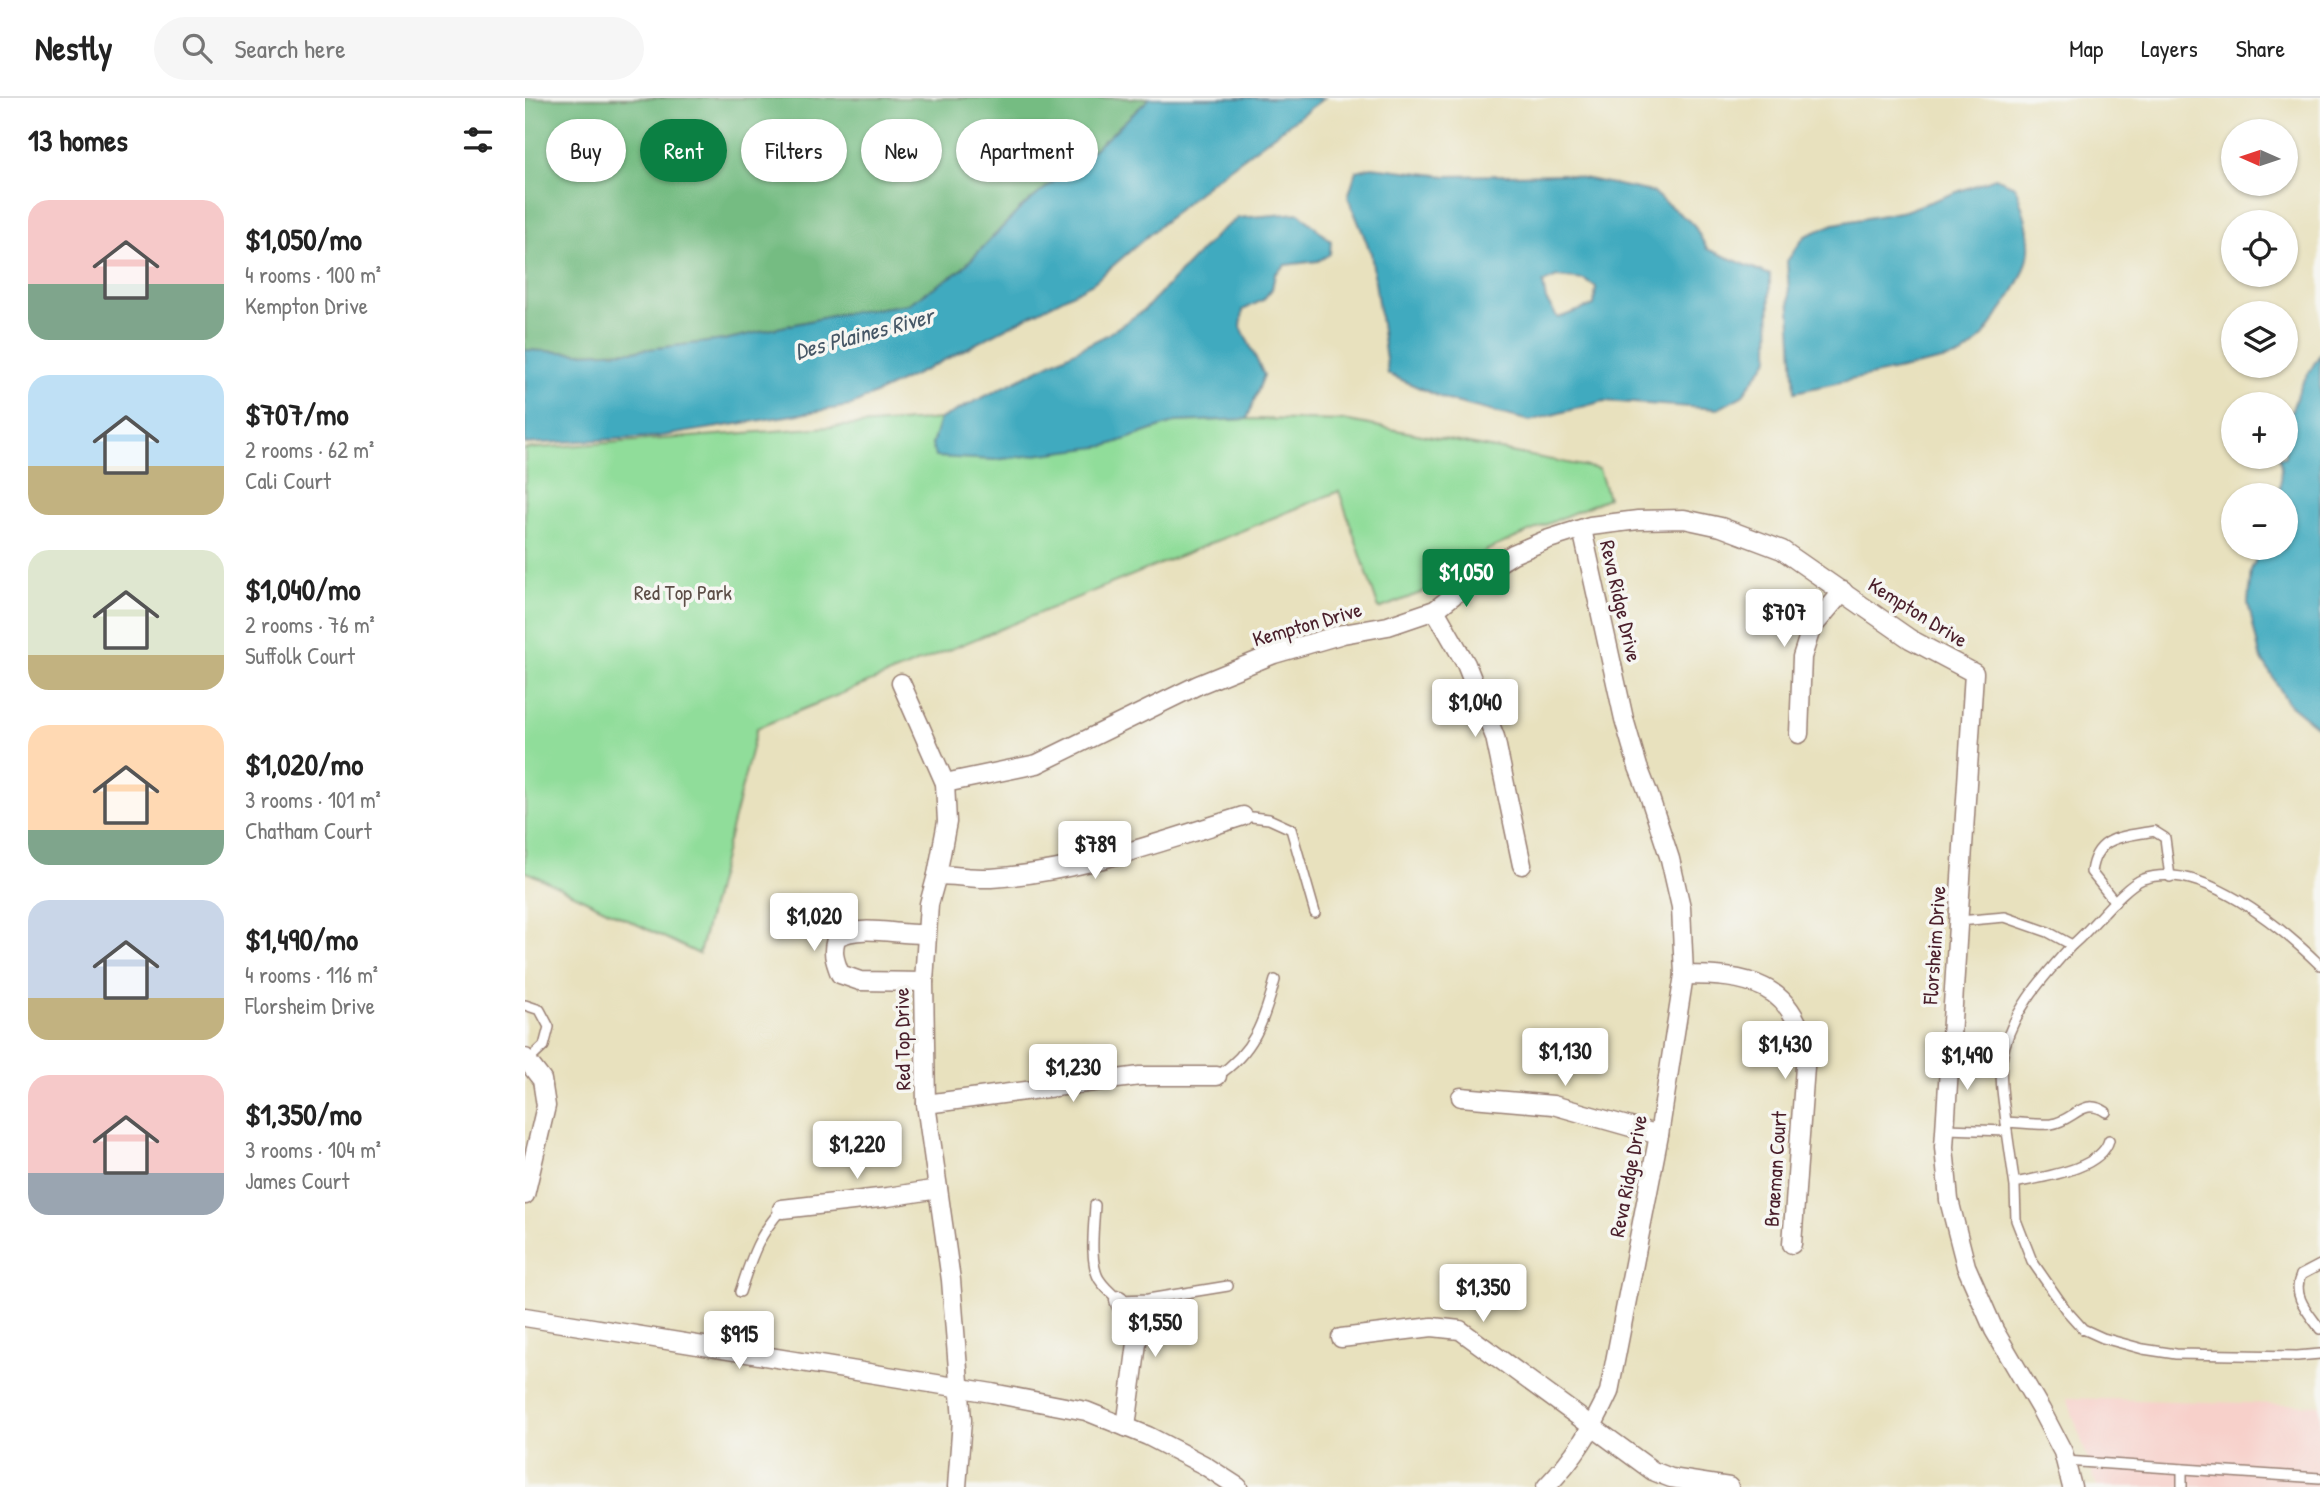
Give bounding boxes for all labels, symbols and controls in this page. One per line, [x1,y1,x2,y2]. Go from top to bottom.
search box [154,17,644,80]
text: Nestly [35,26,112,70]
icon: search [178,29,216,67]
text: Search here [234,31,346,66]
text: Map [2069,32,2103,64]
text: Layers [2141,32,2198,64]
text: Share [2236,32,2285,64]
chip: Buy [546,119,626,182]
chip: Rent [640,119,727,182]
chip: Filters [741,119,847,182]
chip: New [861,119,942,182]
chip: Apartment [956,119,1098,182]
north arrow [2221,119,2298,196]
map controls [2221,119,2298,560]
text: 13 homes [28,120,128,160]
icon: filters [459,121,497,159]
button: locate [2221,210,2298,287]
text: $1,050/mo [245,219,362,259]
icon: home [84,228,168,312]
text: 4 rooms · 100 m² [245,259,381,290]
text: Kempton Drive [245,290,368,321]
water label: Des Plaines River [791,299,940,366]
button: layers [2221,301,2298,378]
button: + [2221,392,2298,469]
text: $707/mo [245,394,349,434]
icon: home [84,403,168,487]
text: 2 rooms · 62 m² [245,434,374,465]
text: Cali Court [245,465,331,496]
button: − [2221,483,2298,560]
street label: Reva Ridge Drive [1593,537,1649,665]
pin: $1,050 [1409,550,1523,609]
text: $1,050 [1439,556,1494,587]
text: $1,040/mo [245,569,360,609]
street label: Kempton Drive [1863,570,1973,654]
icon: home [84,578,168,662]
park label: Red Top Park [634,578,732,607]
pin: $707 [1743,589,1825,649]
street label: Kempton Drive [1249,595,1365,653]
text: $707 [1762,596,1806,627]
text: 2 rooms · 76 m² [245,609,375,640]
text: Suffolk Court [245,640,355,671]
pin: $1,040 [1418,680,1532,739]
text: $1,040 [1448,686,1502,717]
text: $1,020/mo [245,744,363,784]
icon: home [84,753,168,837]
text: 3 rooms · 101 m² [245,784,381,815]
text: Chatham Court [245,815,372,846]
pin: $789 [1054,822,1136,881]
text: $789 [1074,828,1116,859]
street label: Florsheim Drive [1915,885,1953,1006]
pin: $1,020 [757,894,871,953]
text: $1,020 [786,900,842,931]
text: $1,490/mo [245,919,358,959]
icon: home [84,928,168,1012]
text: 4 rooms · 116 m² [245,959,378,990]
street label: Red Top Drive [887,987,917,1091]
text: Florsheim Drive [245,990,375,1021]
pin: $1,430 [1728,1021,1842,1081]
pin: $1,130 [1508,1028,1622,1088]
text: $1,430 [1758,1028,1812,1059]
pin: $1,490 [1910,1032,2024,1092]
text: $1,130 [1538,1035,1592,1066]
text: $1,490 [1941,1039,1993,1070]
pin: $1,230 [1016,1044,1130,1104]
text: $1,230 [1045,1051,1101,1082]
text: $1,350/mo [245,1094,362,1134]
icon: home [84,1103,168,1187]
street label: Braeman Court [1756,1109,1794,1228]
street label: Reva Ridge Drive [1602,1112,1654,1240]
pin: $1,220 [800,1122,914,1181]
text: $1,220 [829,1128,885,1159]
text: 3 rooms · 104 m² [245,1134,381,1165]
text: James Court [245,1165,349,1196]
pin: $1,350 [1426,1264,1540,1324]
text: $1,350 [1456,1271,1511,1302]
pin: $1,550 [1098,1300,1212,1359]
text: $1,550 [1128,1306,1182,1337]
pin: $915 [698,1312,780,1371]
text: $915 [720,1318,758,1349]

